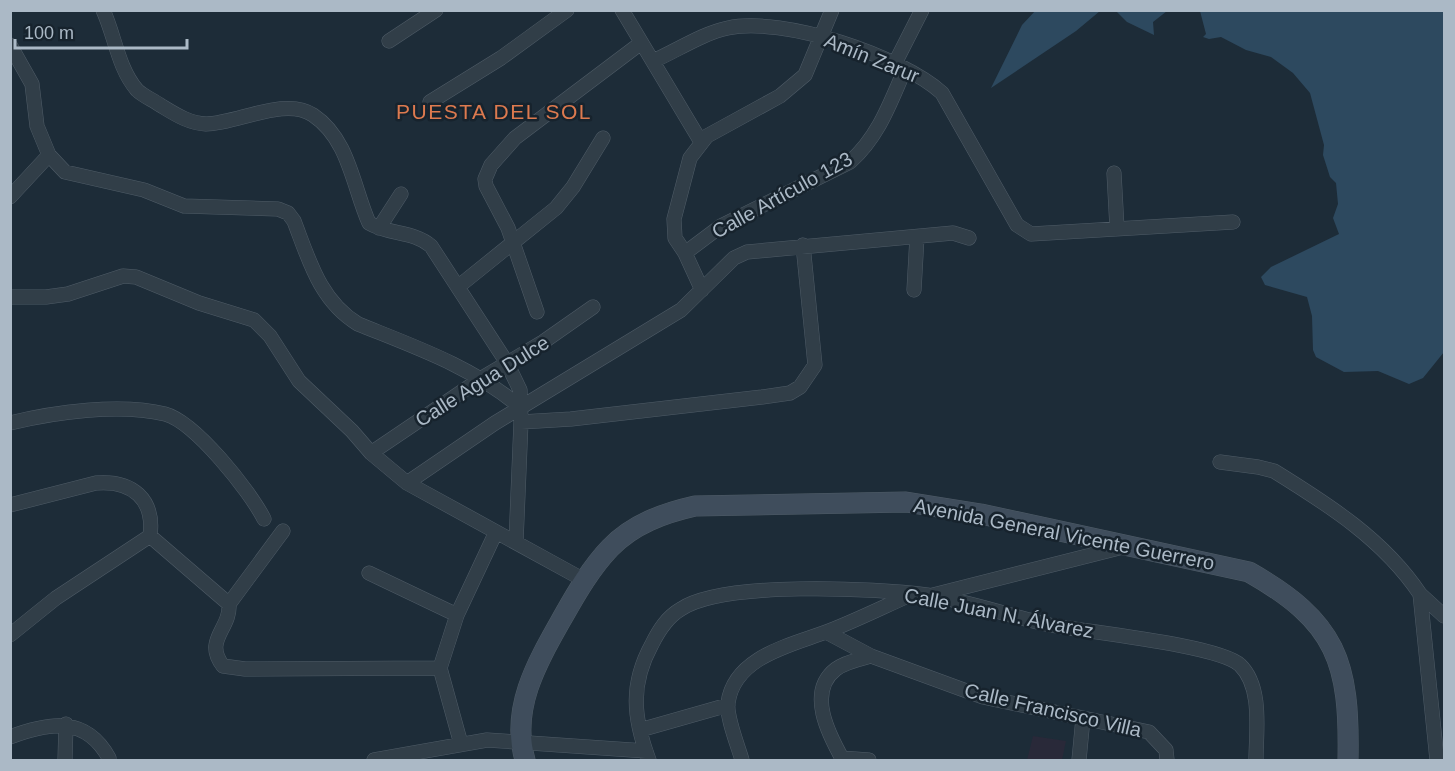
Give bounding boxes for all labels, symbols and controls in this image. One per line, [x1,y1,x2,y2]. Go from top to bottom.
scale bar [15,12,188,50]
text: 100 m [24,23,74,43]
street label: Amín Zarur [822,29,923,87]
district label: PUESTA DEL SOL [396,100,592,123]
street label: Calle Artículo 123 [708,147,856,243]
street label: Calle Agua Dulce [411,331,553,431]
street label: Avenida General Vicente Guerrero [912,494,1216,574]
street label: Calle Juan N. Álvarez [903,584,1095,642]
street label: Calle Francisco Villa [962,679,1144,741]

